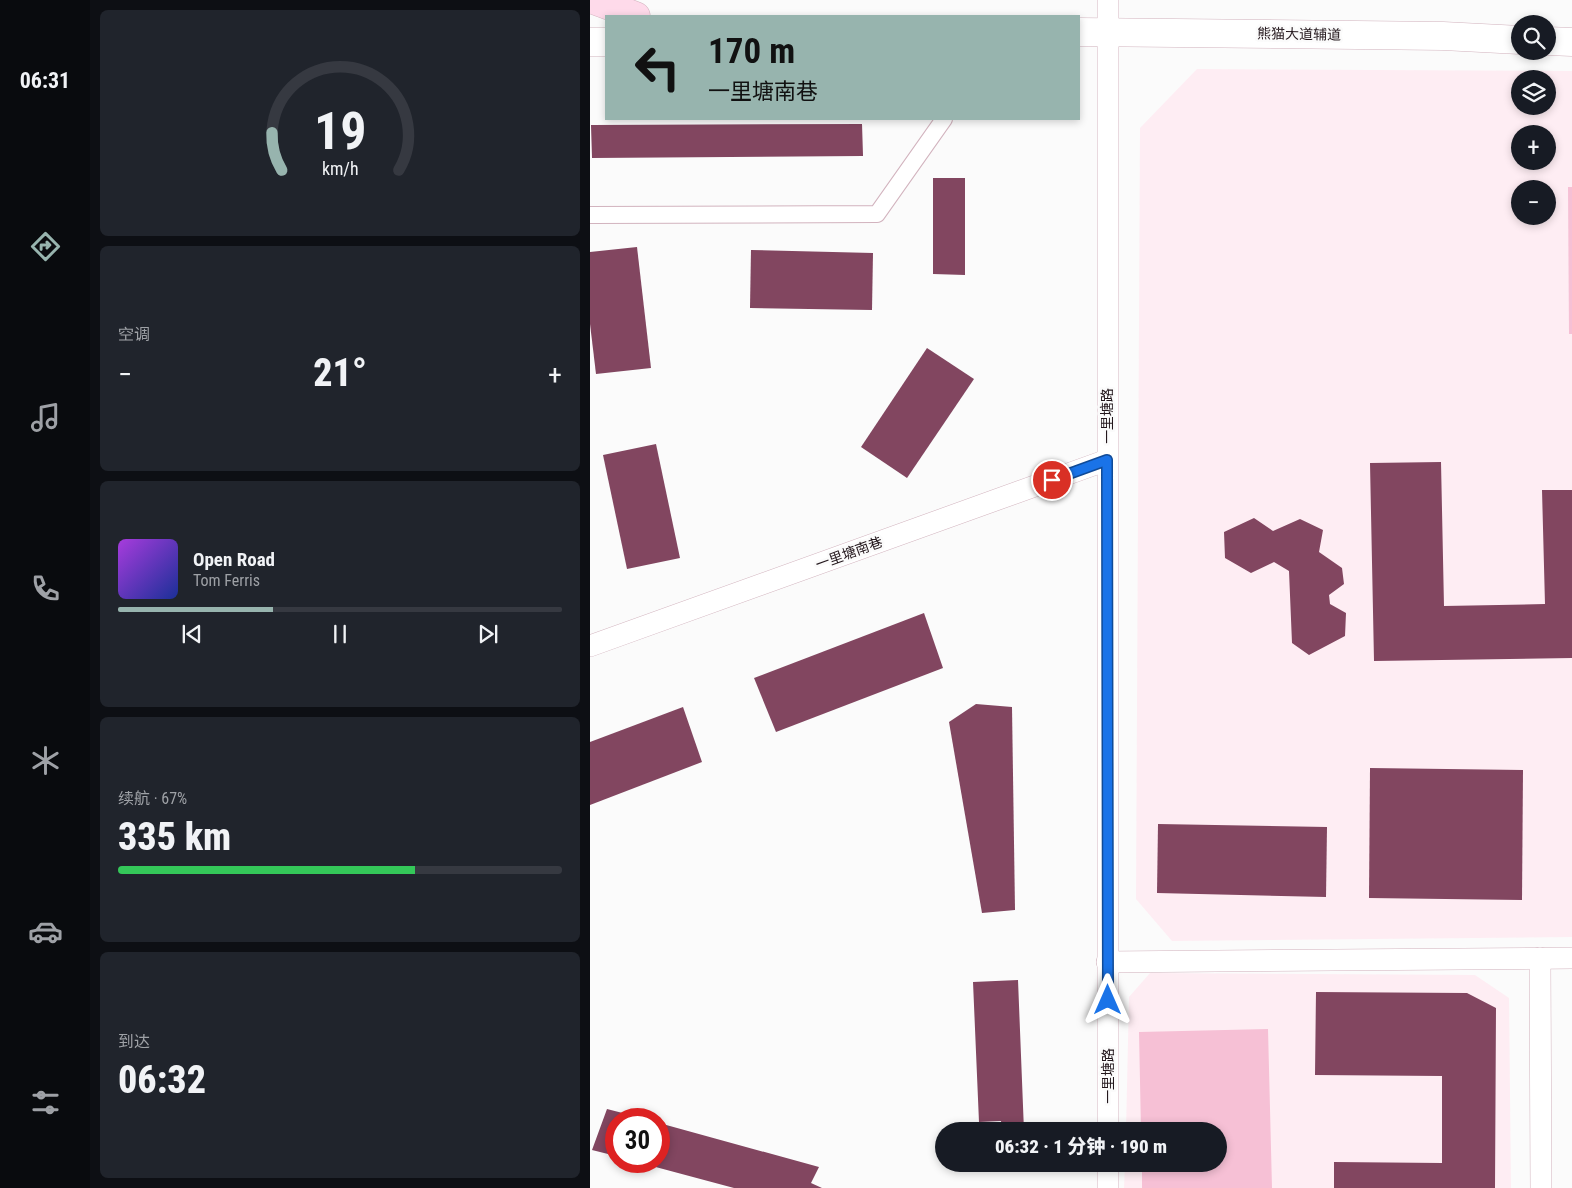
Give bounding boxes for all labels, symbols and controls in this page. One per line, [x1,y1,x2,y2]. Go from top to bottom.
map controls [1511,15,1556,225]
button: search [1511,15,1556,60]
street label: 熊猫大道辅道 [1257,25,1341,43]
text: 170 m [708,31,795,72]
icon: left [625,35,690,100]
text: 06:31 [20,68,70,93]
button: layers [1511,70,1556,115]
text: 一里塘南巷 [708,79,818,104]
text: 19 [314,101,366,162]
button: + [1511,125,1556,170]
text: km/h [322,158,358,179]
button: − [1511,180,1556,225]
icon: directions [28,229,63,264]
text: 空调 [118,325,150,344]
text: 21° [313,351,367,395]
text: − [118,358,132,391]
text: + [548,358,562,391]
street label: 一里塘路 [1099,388,1115,444]
icon: music [28,400,63,435]
pin [1031,459,1073,501]
icon: arrive [1038,466,1066,494]
street label: 一里塘南巷 [813,534,885,572]
text: Open Road [193,548,275,571]
icon: phone [28,571,63,606]
text: Tom Ferris [193,571,260,590]
icon: previous [178,620,206,648]
icon: pause [326,620,354,648]
icon: next [474,620,502,648]
icon: climate [28,743,63,778]
text: 续航 · 67% [118,789,187,808]
text: 335 km [118,815,231,859]
icon: car [28,914,63,949]
position arrow [1081,973,1133,1025]
text: 到达 [118,1032,150,1051]
street label: 一里塘路 [1100,1048,1116,1104]
text: 06:32 [118,1058,206,1102]
icon: filters [28,1085,63,1120]
speed limit sign: 30 [605,1108,670,1173]
text: 06:32 · 1 分钟 · 190 m [995,1135,1167,1158]

